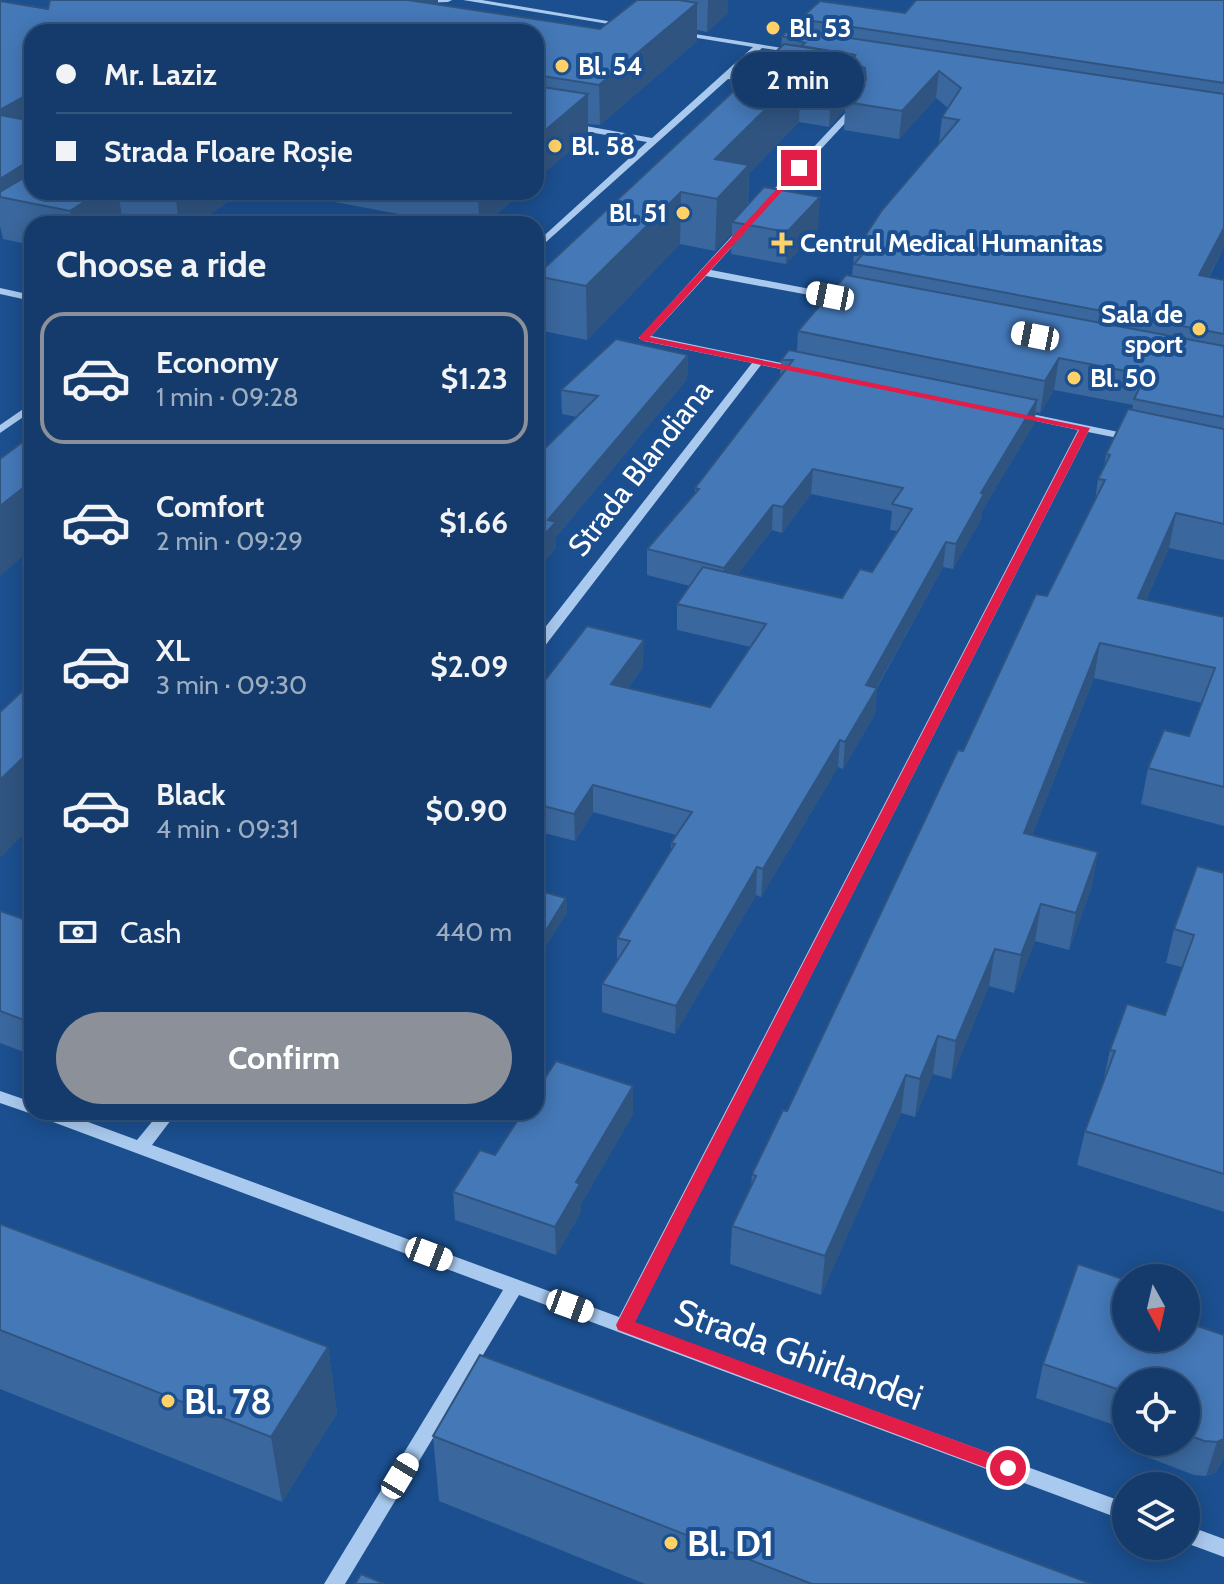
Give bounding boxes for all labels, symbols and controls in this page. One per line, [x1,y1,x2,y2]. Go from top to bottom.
place label: Bl. 53 [789,12,852,44]
marker: Bl. 53 [764,19,782,37]
place label: Bl. 54 [578,50,643,82]
callout: 2 min [733,52,865,108]
text: Mr. Laziz [104,56,217,93]
marker: Bl. 54 [553,57,571,75]
text: 2 min [767,64,829,96]
place label: Bl. 58 [571,130,635,162]
text: Strada Floare Roșie [104,133,353,170]
marker: Bl. 58 [546,137,564,155]
route end [781,150,817,186]
place label: Bl. 51 [609,197,667,229]
marker: Bl. 51 [674,204,692,222]
place label: Centrul Medical Humanitas [800,227,1103,259]
marker: Centrul Medical Humanitas [771,232,793,254]
text: Choose a ride [56,242,266,286]
car [804,280,856,312]
place label: Sala de sport [1101,298,1183,360]
car [1009,320,1061,352]
marker: Sala de sport [1190,320,1208,338]
icon: car [60,342,132,414]
text: Economy [156,344,279,381]
text: $1.23 [441,360,508,397]
place label: Bl. 50 [1090,362,1157,394]
marker: Bl. 50 [1065,369,1083,387]
street label: Strada Blandiana [560,372,721,563]
text: 1 min · 09:28 [156,381,299,413]
icon: car [60,486,132,558]
text: Comfort [156,488,264,525]
text: $1.66 [439,504,508,541]
text: 2 min · 09:29 [156,525,303,557]
icon: car [60,630,132,702]
text: XL [156,632,190,669]
text: $2.09 [430,648,508,685]
text: 3 min · 09:30 [156,669,307,701]
icon: car [60,774,132,846]
text: Black [156,776,226,813]
text: $0.90 [425,792,508,829]
text: 4 min · 09:31 [156,813,298,845]
icon: cash [56,910,100,954]
text: Cash [120,914,182,951]
text: 440 m [435,916,512,948]
button: Confirm [56,1012,512,1104]
car [402,1234,456,1274]
north arrow [1112,1264,1200,1352]
map controls [1112,1264,1200,1560]
car [543,1287,597,1325]
street label: Strada Ghirlandei [669,1289,929,1419]
button: locate [1112,1368,1200,1456]
place label: Bl. 78 [184,1379,272,1423]
marker: Bl. 78 [159,1392,177,1410]
car [377,1449,423,1503]
route start [990,1450,1026,1486]
button: layers [1112,1472,1200,1560]
place label: Bl. D1 [687,1521,774,1565]
marker: Bl. D1 [662,1534,680,1552]

